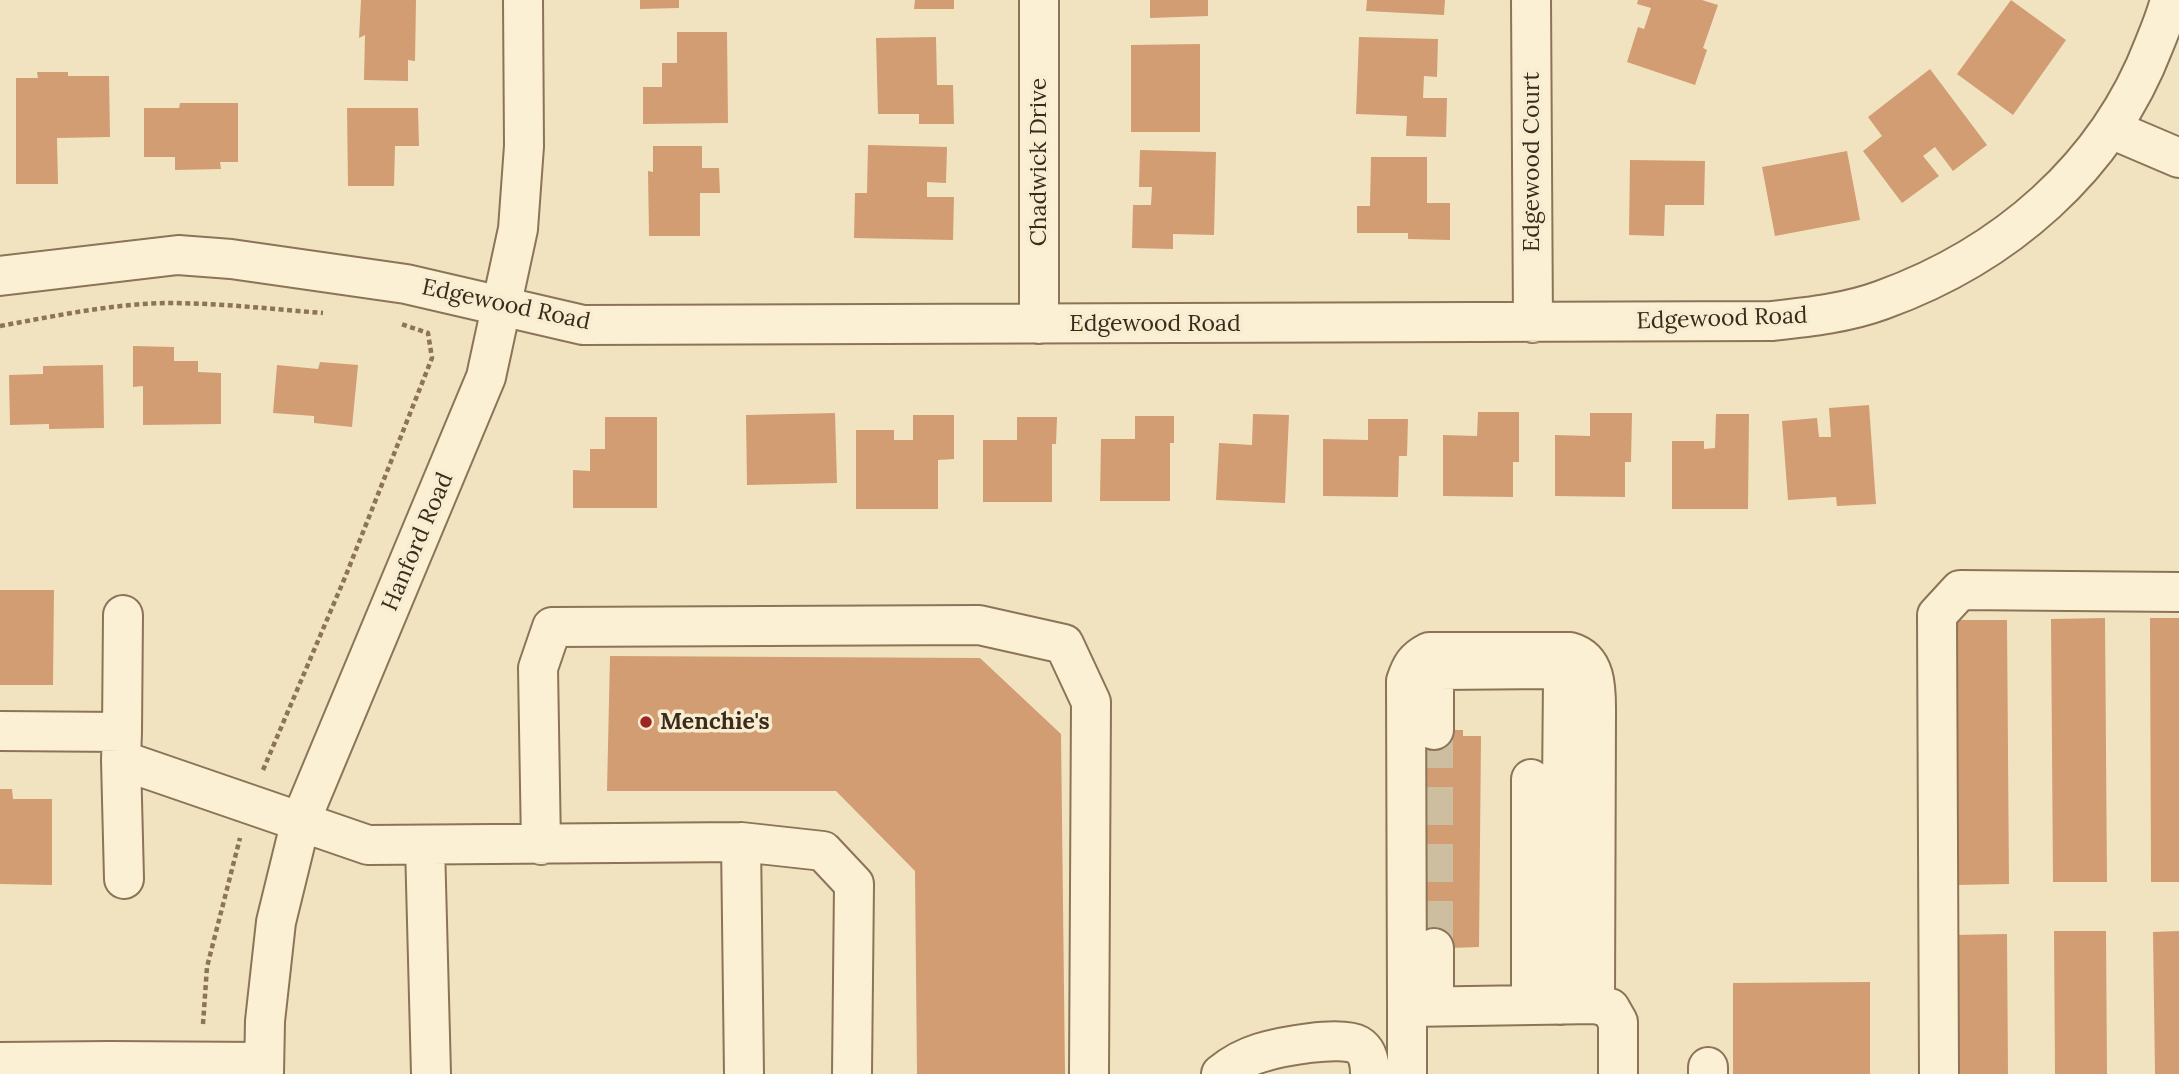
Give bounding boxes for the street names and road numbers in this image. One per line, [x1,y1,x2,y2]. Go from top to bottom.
street label: Edgewood Court [1518,72,1546,252]
street label: Chadwick Drive [1025,78,1053,246]
street label: Edgewood Road [419,274,593,336]
street label: Edgewood Road [1636,302,1808,336]
street label: Edgewood Road [1069,310,1241,338]
street label: Hanford Road [376,469,460,615]

